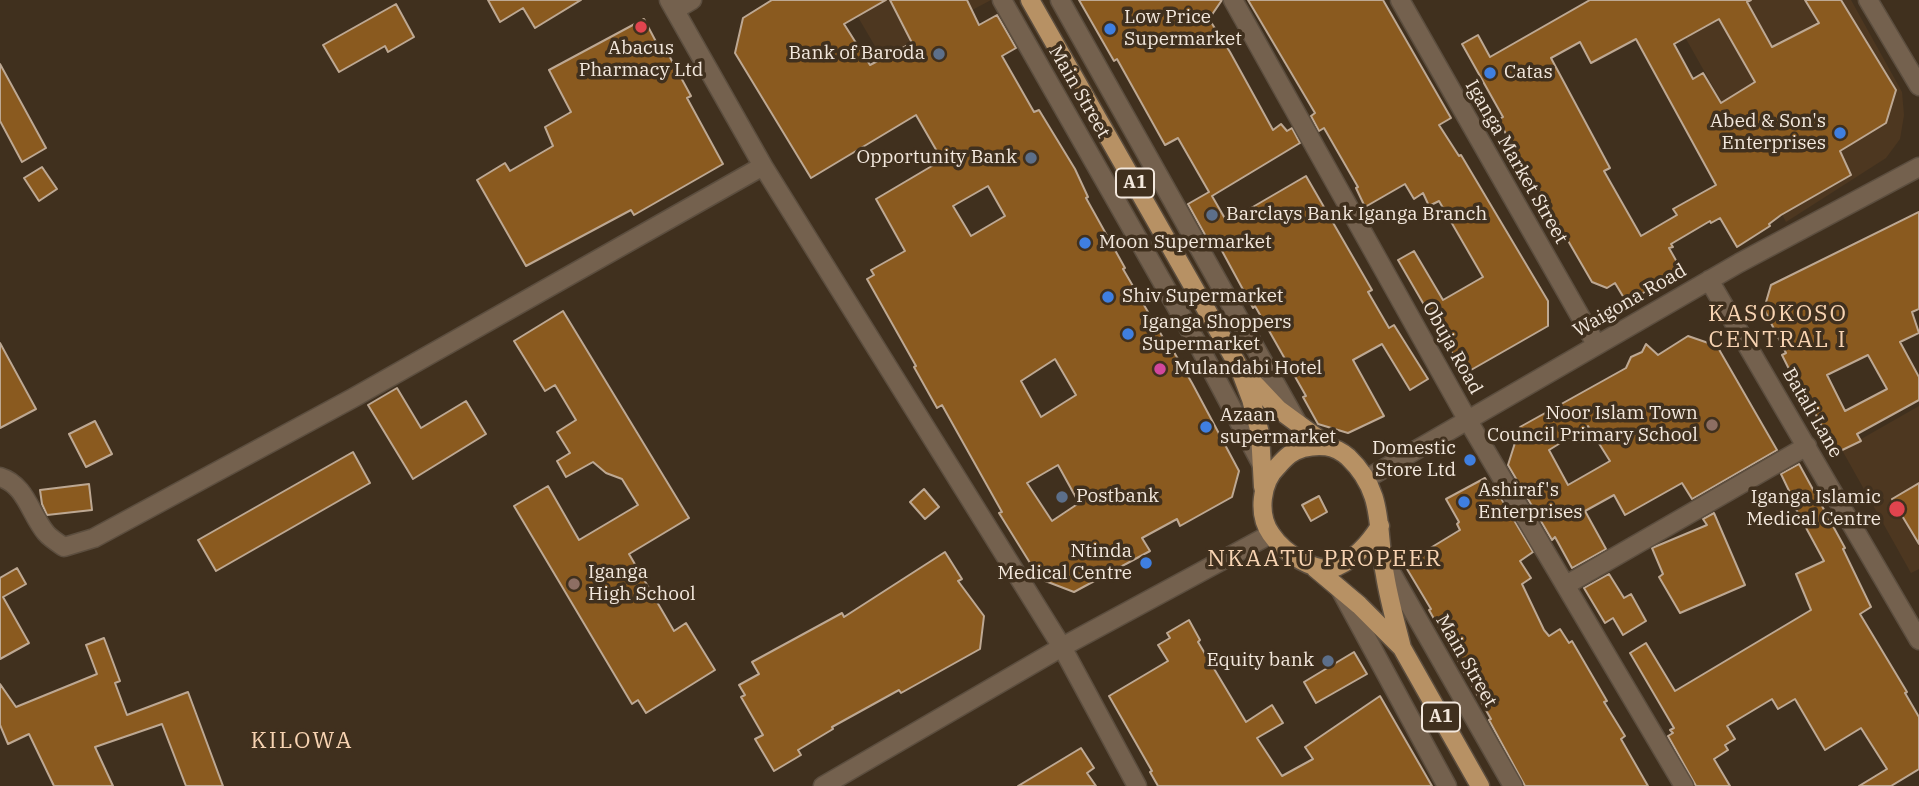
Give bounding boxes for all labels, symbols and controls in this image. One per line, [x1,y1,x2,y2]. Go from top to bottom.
place label: Low Price Supermarket [1124,7,1242,51]
marker: Abacus Pharmacy Ltd [633,19,649,35]
marker: Low Price Supermarket [1102,21,1118,37]
place label: Abacus Pharmacy Ltd [579,38,703,82]
street label: Main Street [1043,42,1115,142]
place label: Bank of Baroda [788,43,925,65]
marker: Bank of Baroda [931,46,947,62]
place label: Catas [1504,62,1553,84]
marker: Catas [1482,65,1498,81]
street label: Iganga Market Street [1460,76,1572,248]
place label: Abed & Son's Enterprises [1710,111,1826,155]
marker: Abed & Son's Enterprises [1832,125,1848,141]
place label: Opportunity Bank [856,147,1017,169]
marker: Opportunity Bank [1023,150,1039,166]
road number: A1 [1116,168,1154,198]
place label: Barclays Bank Iganga Branch [1226,204,1487,226]
marker: Barclays Bank Iganga Branch [1204,207,1220,223]
place label: Moon Supermarket [1099,232,1272,254]
marker: Moon Supermarket [1077,235,1093,251]
street label: Waigona Road [1569,259,1691,343]
place label: Shiv Supermarket [1122,286,1284,308]
marker: Shiv Supermarket [1100,289,1116,305]
street label: Obuja Road [1417,298,1487,398]
district label: KASOKOSO CENTRAL I [1709,300,1847,354]
place label: Iganga Shoppers Supermarket [1142,312,1292,356]
marker: Iganga Shoppers Supermarket [1120,326,1136,342]
place label: Mulandabi Hotel [1174,358,1322,380]
marker: Mulandabi Hotel [1152,361,1168,377]
street label: Batali Lane [1777,364,1847,462]
place label: Noor Islam Town Council Primary School [1487,403,1698,447]
place label: Azaan supermarket [1220,405,1336,449]
marker: Noor Islam Town Council Primary School [1704,417,1720,433]
marker: Azaan supermarket [1198,419,1214,435]
place label: Domestic Store Ltd [1372,438,1456,482]
marker: Domestic Store Ltd [1462,452,1478,468]
place label: Ashiraf's Enterprises [1478,480,1582,524]
place label: Postbank [1076,486,1159,508]
place label: Iganga Islamic Medical Centre [1747,487,1881,531]
marker: Postbank [1054,489,1070,505]
marker: Ashiraf's Enterprises [1456,494,1472,510]
marker: Iganga Islamic Medical Centre [1887,499,1907,519]
place label: Ntinda Medical Centre [998,541,1132,585]
district label: NKAATU PROPEER [1209,545,1441,573]
marker: Ntinda Medical Centre [1138,555,1154,571]
place label: Iganga High School [588,562,696,606]
marker: Iganga High School [566,576,582,592]
street label: Main Street [1430,611,1502,711]
place label: Equity bank [1206,650,1314,672]
marker: Equity bank [1320,653,1336,669]
road number: A1 [1422,702,1460,732]
district label: KILOWA [251,727,353,755]

